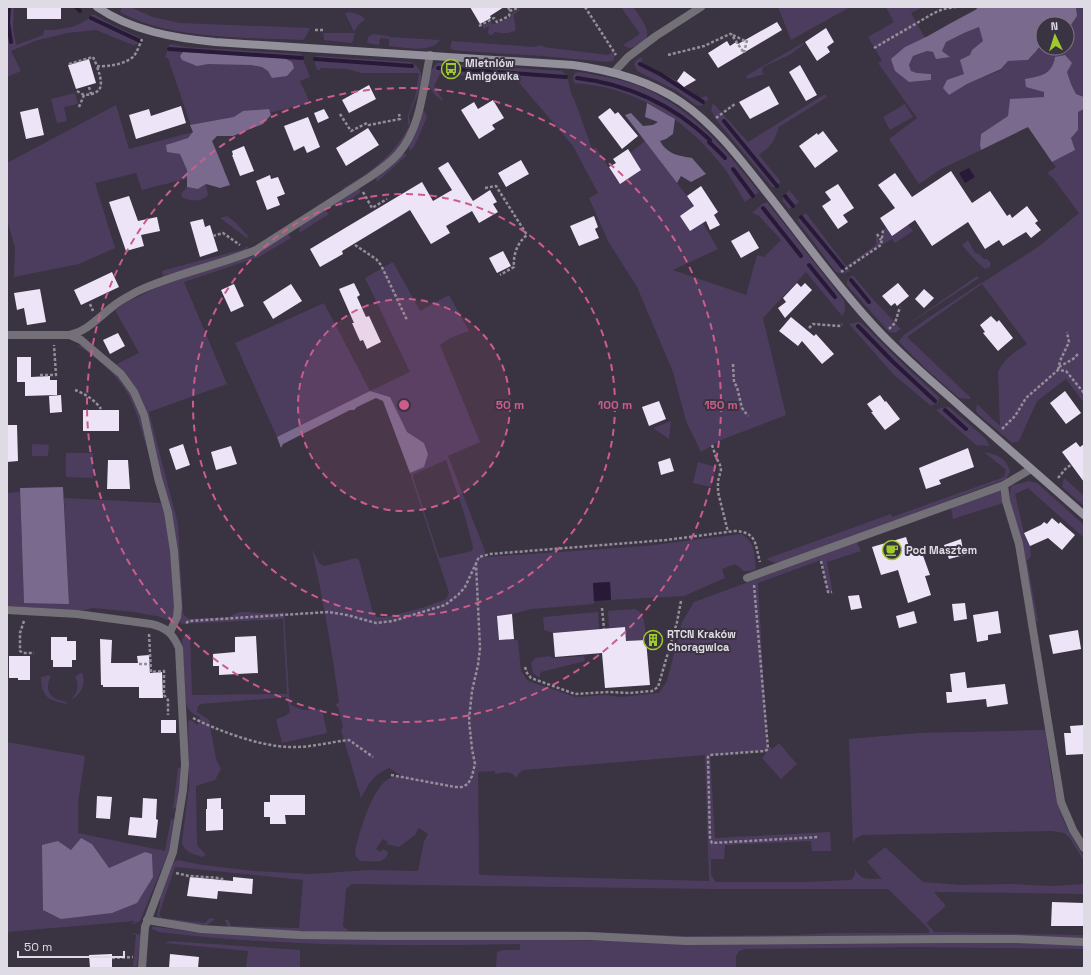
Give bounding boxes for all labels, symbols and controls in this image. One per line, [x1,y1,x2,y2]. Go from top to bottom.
north arrow [1035,16,1075,56]
text: N [1050,19,1058,33]
place label: Mietniów Amigówka [465,56,520,83]
bus stop icon: Mietniów Amigówka [440,58,462,80]
text: 50 m [496,397,524,413]
text: 100 m [598,397,632,413]
text: 150 m [704,397,738,413]
centre of rings [397,398,411,412]
cafe icon: Pod Masztem [881,539,903,561]
place label: Pod Masztem [906,543,977,557]
place label: RTCN Kraków Chorągwica [667,627,736,654]
building icon: RTCN Kraków Chorągwica [642,629,664,651]
scale bar [18,933,124,959]
text: 50 m [24,939,52,955]

